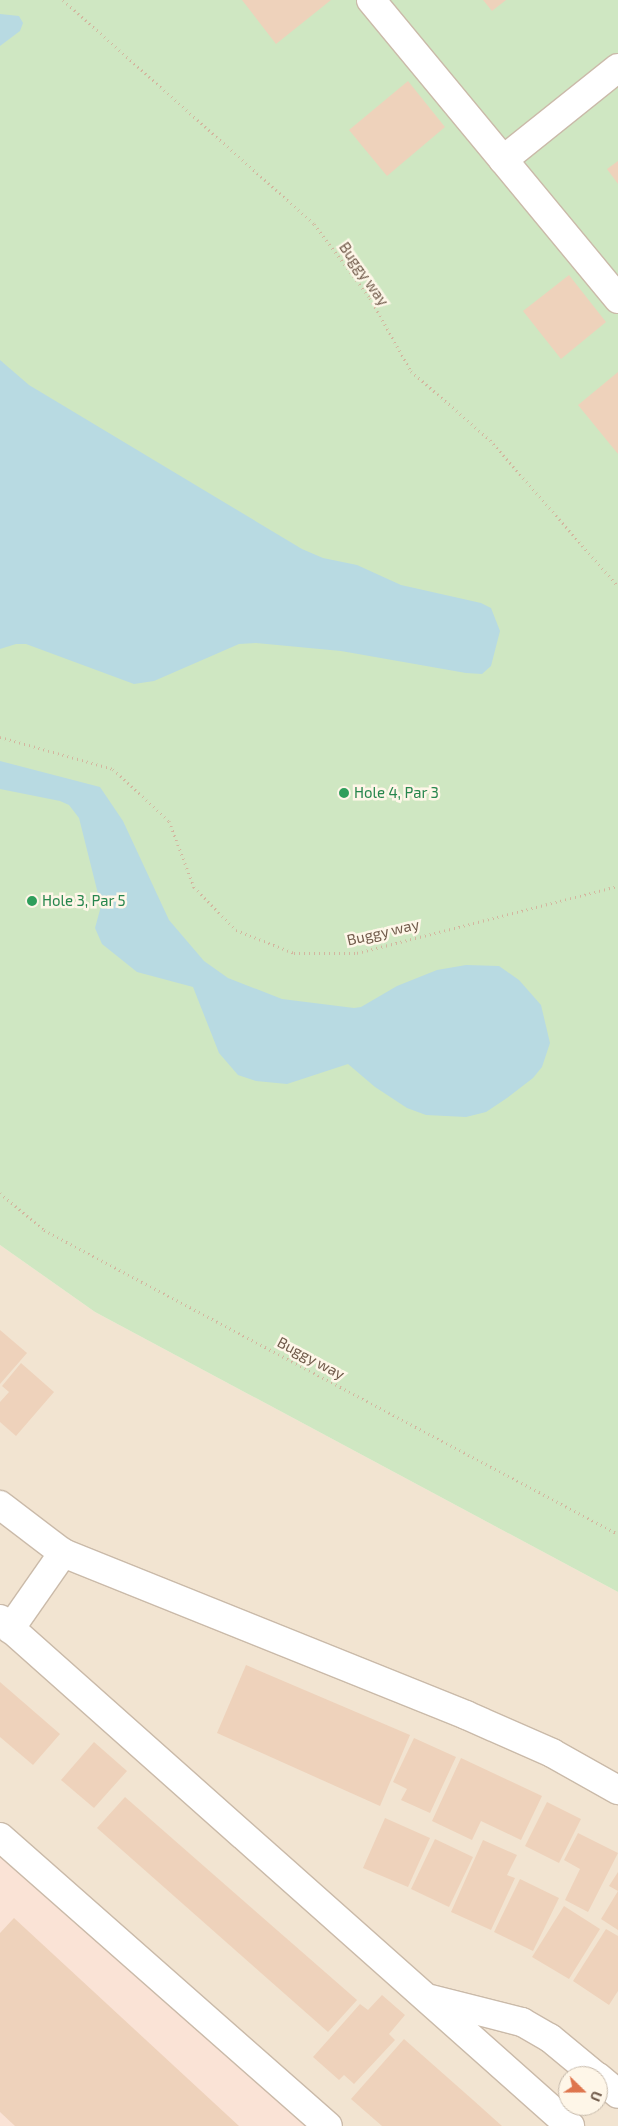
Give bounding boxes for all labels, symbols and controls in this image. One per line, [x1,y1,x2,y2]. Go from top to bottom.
street label: Buggy way [335,238,393,310]
place label: Hole 4, Par 3 [354,784,439,802]
marker: Hole 4, Par 3 [338,787,350,799]
place label: Hole 3, Par 5 [42,892,126,910]
marker: Hole 3, Par 5 [26,895,38,907]
street label: Buggy way [345,915,421,949]
street label: Buggy way [274,1333,348,1383]
north arrow [558,2066,608,2116]
text: U [587,2089,606,2104]

